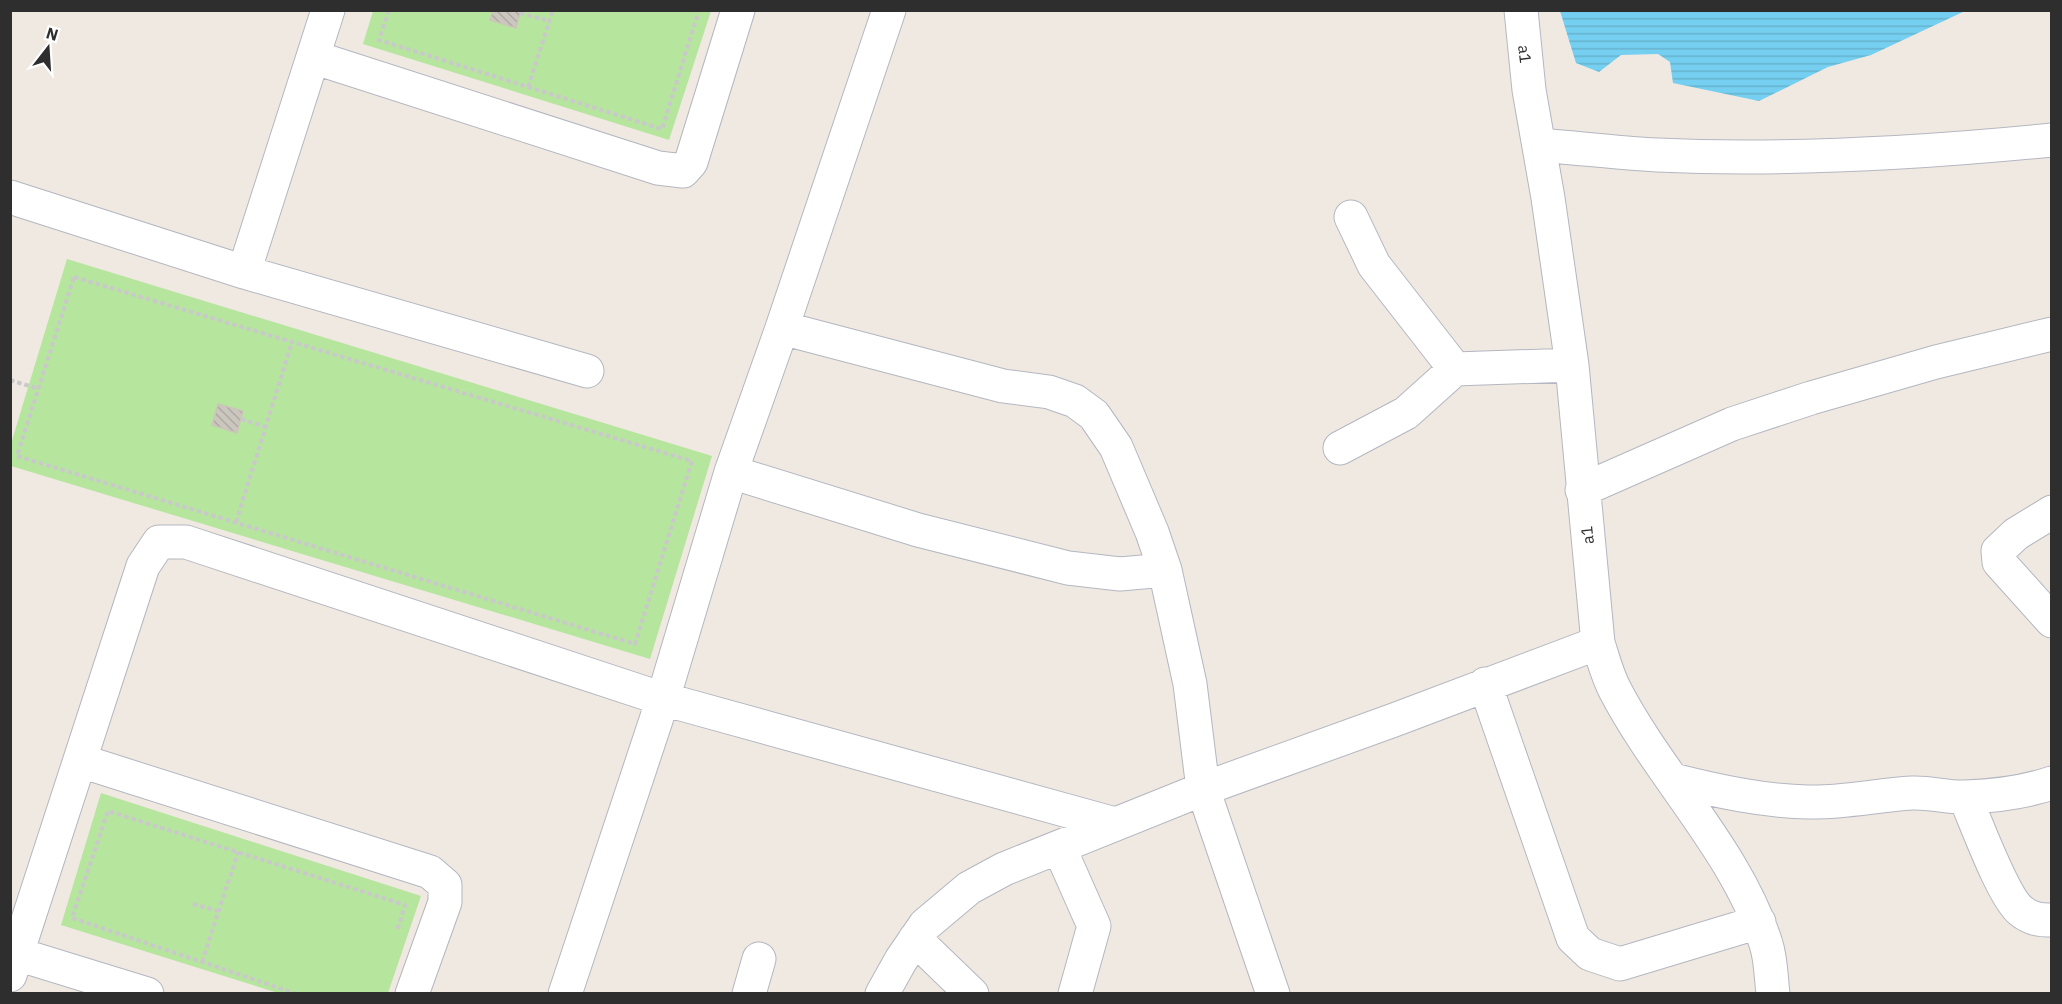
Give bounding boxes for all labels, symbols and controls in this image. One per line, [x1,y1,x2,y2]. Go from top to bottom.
north arrow [18,18,78,78]
text: N [44,22,61,45]
street label: a1 [1514,44,1536,64]
street label: a1 [1576,525,1598,545]

